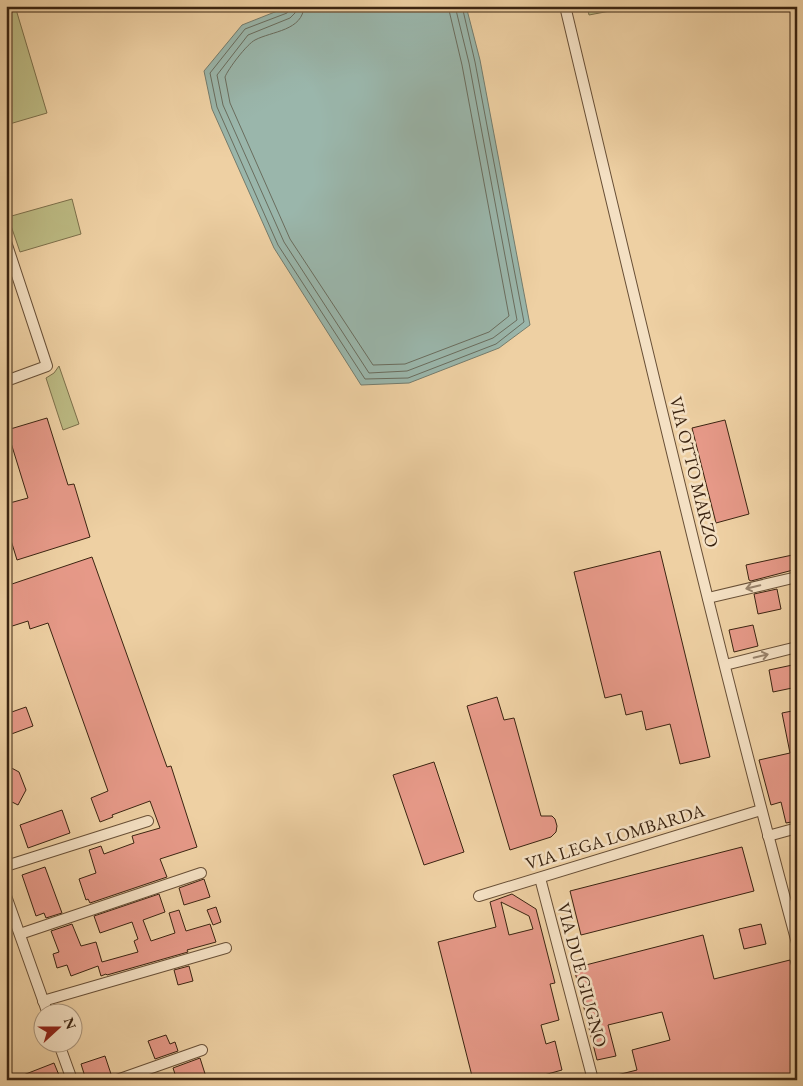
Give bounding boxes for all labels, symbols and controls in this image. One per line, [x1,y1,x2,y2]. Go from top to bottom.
street label: VIA OTTO MARZO [665,394,724,550]
one-way arrow [745,583,761,592]
one-way arrow [752,651,768,660]
street label: VIA LEGA LOMBARDA [523,798,708,875]
street label: VIA DUE GIUGNO [552,900,613,1050]
north arrow [32,1004,82,1054]
text: N [60,1015,81,1032]

